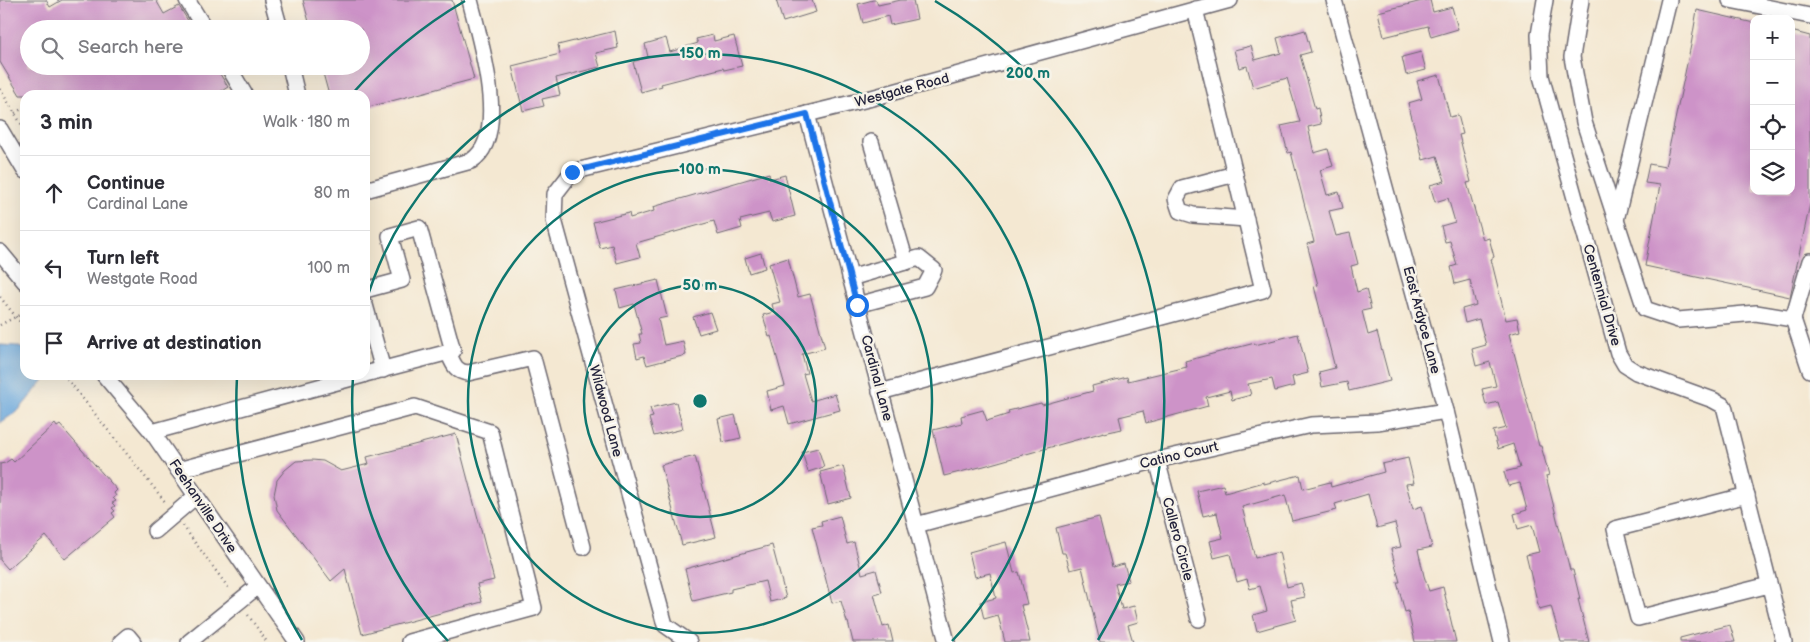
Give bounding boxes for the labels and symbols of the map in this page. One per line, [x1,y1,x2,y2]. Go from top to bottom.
text: 150 m [679,44,721,63]
text: 200 m [1006,64,1050,83]
street label: Westgate Road [853,69,951,111]
text: 100 m [679,160,721,179]
route end [561,161,584,184]
street label: Centennial Drive [1579,242,1625,348]
street label: East Ardyce Lane [1399,264,1445,376]
text: 50 m [683,276,718,295]
route start [846,294,869,317]
street label: Cardinal Lane [857,333,897,423]
street label: Wildwood Lane [586,363,626,459]
centre of rings [691,392,709,410]
street label: Catino Court [1138,438,1221,472]
street label: Feehanville Drive [165,456,241,556]
street label: Callero Circle [1159,495,1197,583]

